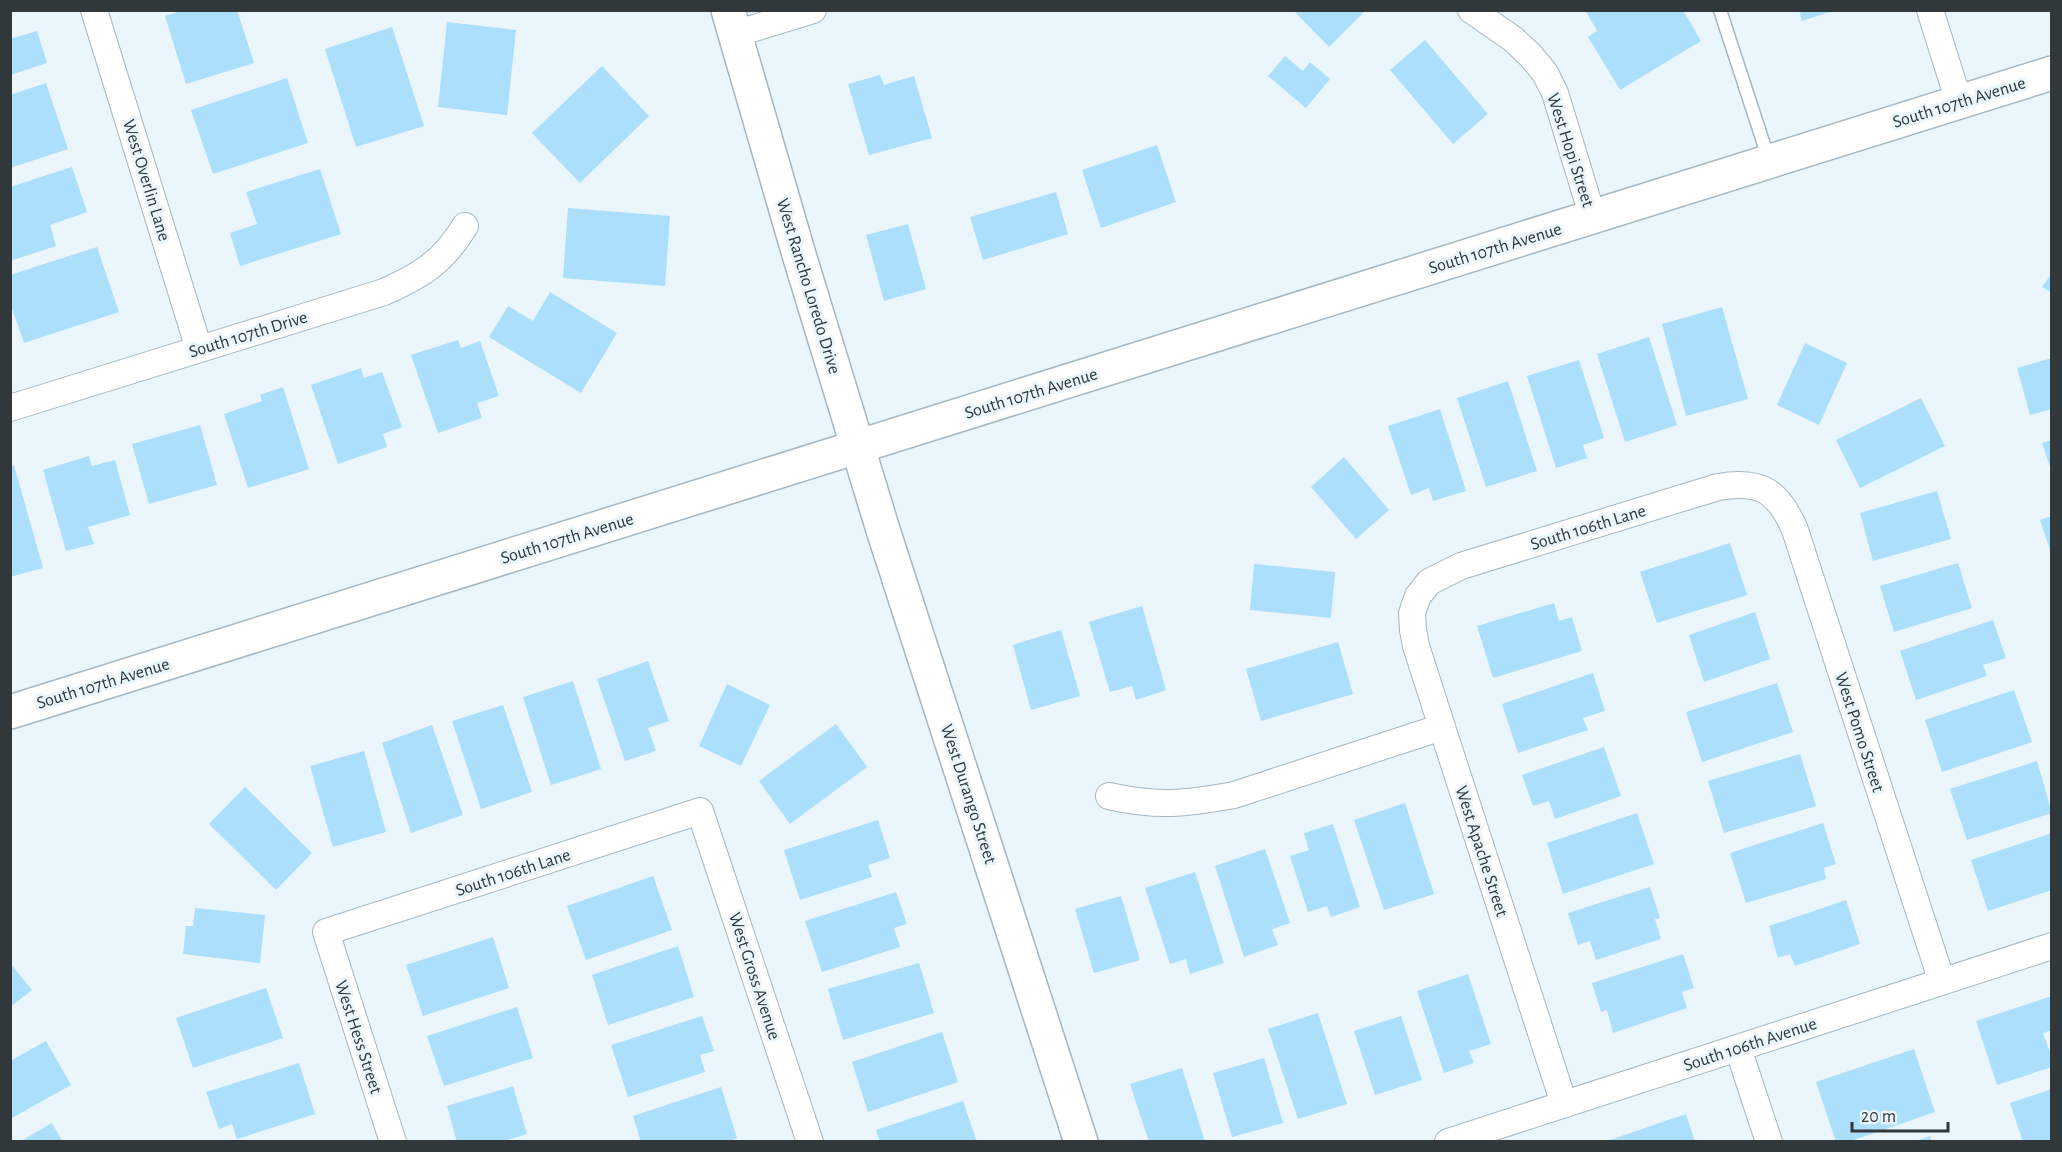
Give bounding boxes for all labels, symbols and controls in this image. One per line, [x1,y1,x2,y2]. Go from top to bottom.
street label: South 107th Avenue [1891,74,2028,132]
street label: West Hopi Street [1543,91,1597,210]
street label: West Overlin Lane [119,117,173,243]
street label: West Rancho Loredo Drive [773,196,843,376]
street label: South 107th Avenue [1427,220,1564,278]
street label: South 107th Drive [187,308,310,362]
street label: South 107th Avenue [963,365,1100,423]
street label: South 106th Lane [1528,502,1648,554]
street label: South 107th Avenue [499,510,636,568]
street label: South 107th Avenue [35,655,172,713]
street label: West Pomo Street [1831,670,1887,795]
street label: West Durango Street [937,722,999,867]
street label: West Apache Street [1451,784,1511,919]
street label: South 106th Lane [454,846,573,900]
street label: West Gross Avenue [725,910,783,1042]
street label: West Hess Street [331,978,385,1096]
street label: South 106th Avenue [1681,1015,1819,1075]
scale bar [1852,1095,1948,1133]
text: 20 m [1861,1108,1896,1126]

